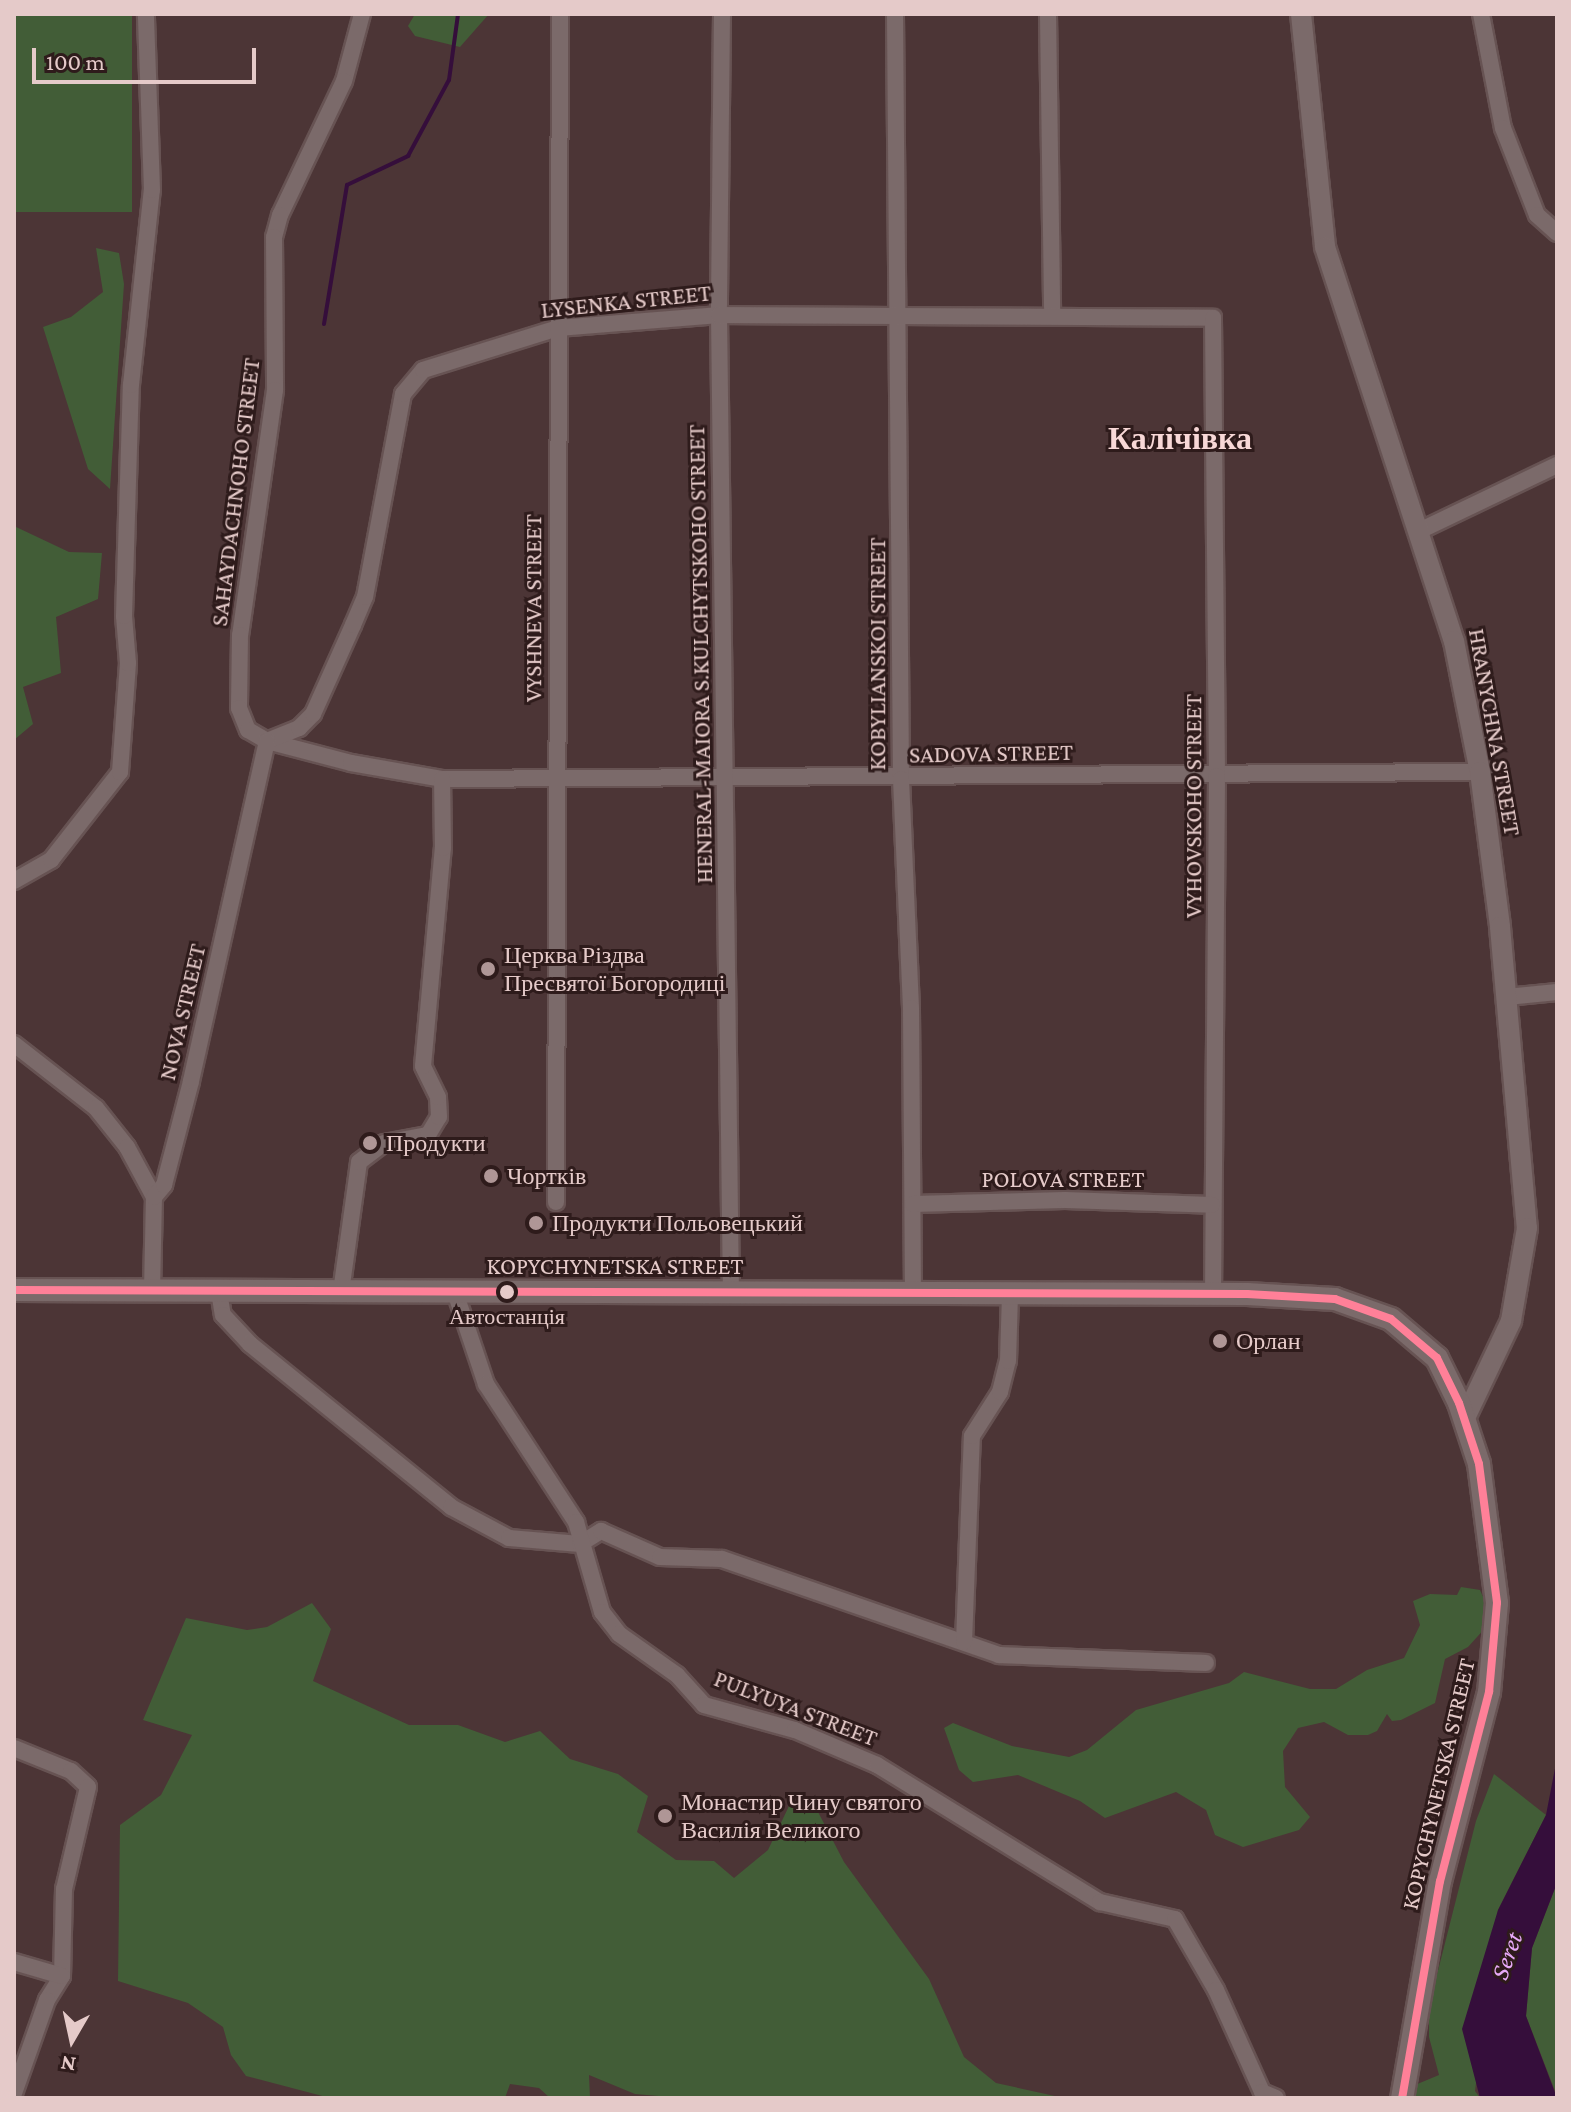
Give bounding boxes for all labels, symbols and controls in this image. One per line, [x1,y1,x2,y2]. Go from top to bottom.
scale bar [36,32,260,82]
text: 100 m [46,48,105,75]
street label: LYSENKA STREET [539,278,713,324]
street label: SAHAYDACHNOHO STREET [204,356,266,628]
district label: Калічівка [1108,419,1252,457]
street label: HENERAL-MAIORA S.KULCHYTSKOHO STREET [682,424,718,884]
street label: VYSHNEVA STREET [519,514,547,702]
street label: KOBYLIANSKOI STREET [863,537,891,771]
street label: HRANYCHNA STREET [1463,626,1527,838]
street label: VYHOVSKOHO STREET [1179,694,1207,918]
street label: SADOVA STREET [909,737,1073,769]
street label: NOVA STREET [152,941,212,1083]
place label: Церква Різдва Пресвятої Богородиці [504,941,726,997]
marker: Церква Різдва Пресвятої Богородиці [479,960,497,978]
place label: Продукти [386,1129,486,1157]
marker: Продукти [361,1134,379,1152]
place label: Чортків [507,1162,586,1190]
street label: POLOVA STREET [981,1165,1145,1193]
marker: Чортків [482,1167,500,1185]
place label: Продукти Польовецький [552,1209,803,1237]
marker: Продукти Польовецький [527,1214,545,1232]
street label: KOPYCHYNETSKA STREET [486,1252,744,1280]
marker: Автостанція [499,1284,515,1300]
place label: Автостанція [449,1304,565,1330]
place label: Орлан [1236,1327,1300,1355]
marker: Орлан [1211,1332,1229,1350]
street label: KOPYCHYNETSKA STREET [1395,1655,1481,1913]
street label: PULYUYA STREET [710,1664,882,1752]
place label: Монастир Чину святого Василія Великого [681,1788,922,1844]
marker: Монастир Чину святого Василія Великого [656,1807,674,1825]
water label: Seret [1484,1928,1530,1984]
north arrow [32,2000,112,2080]
text: N [59,2051,78,2078]

